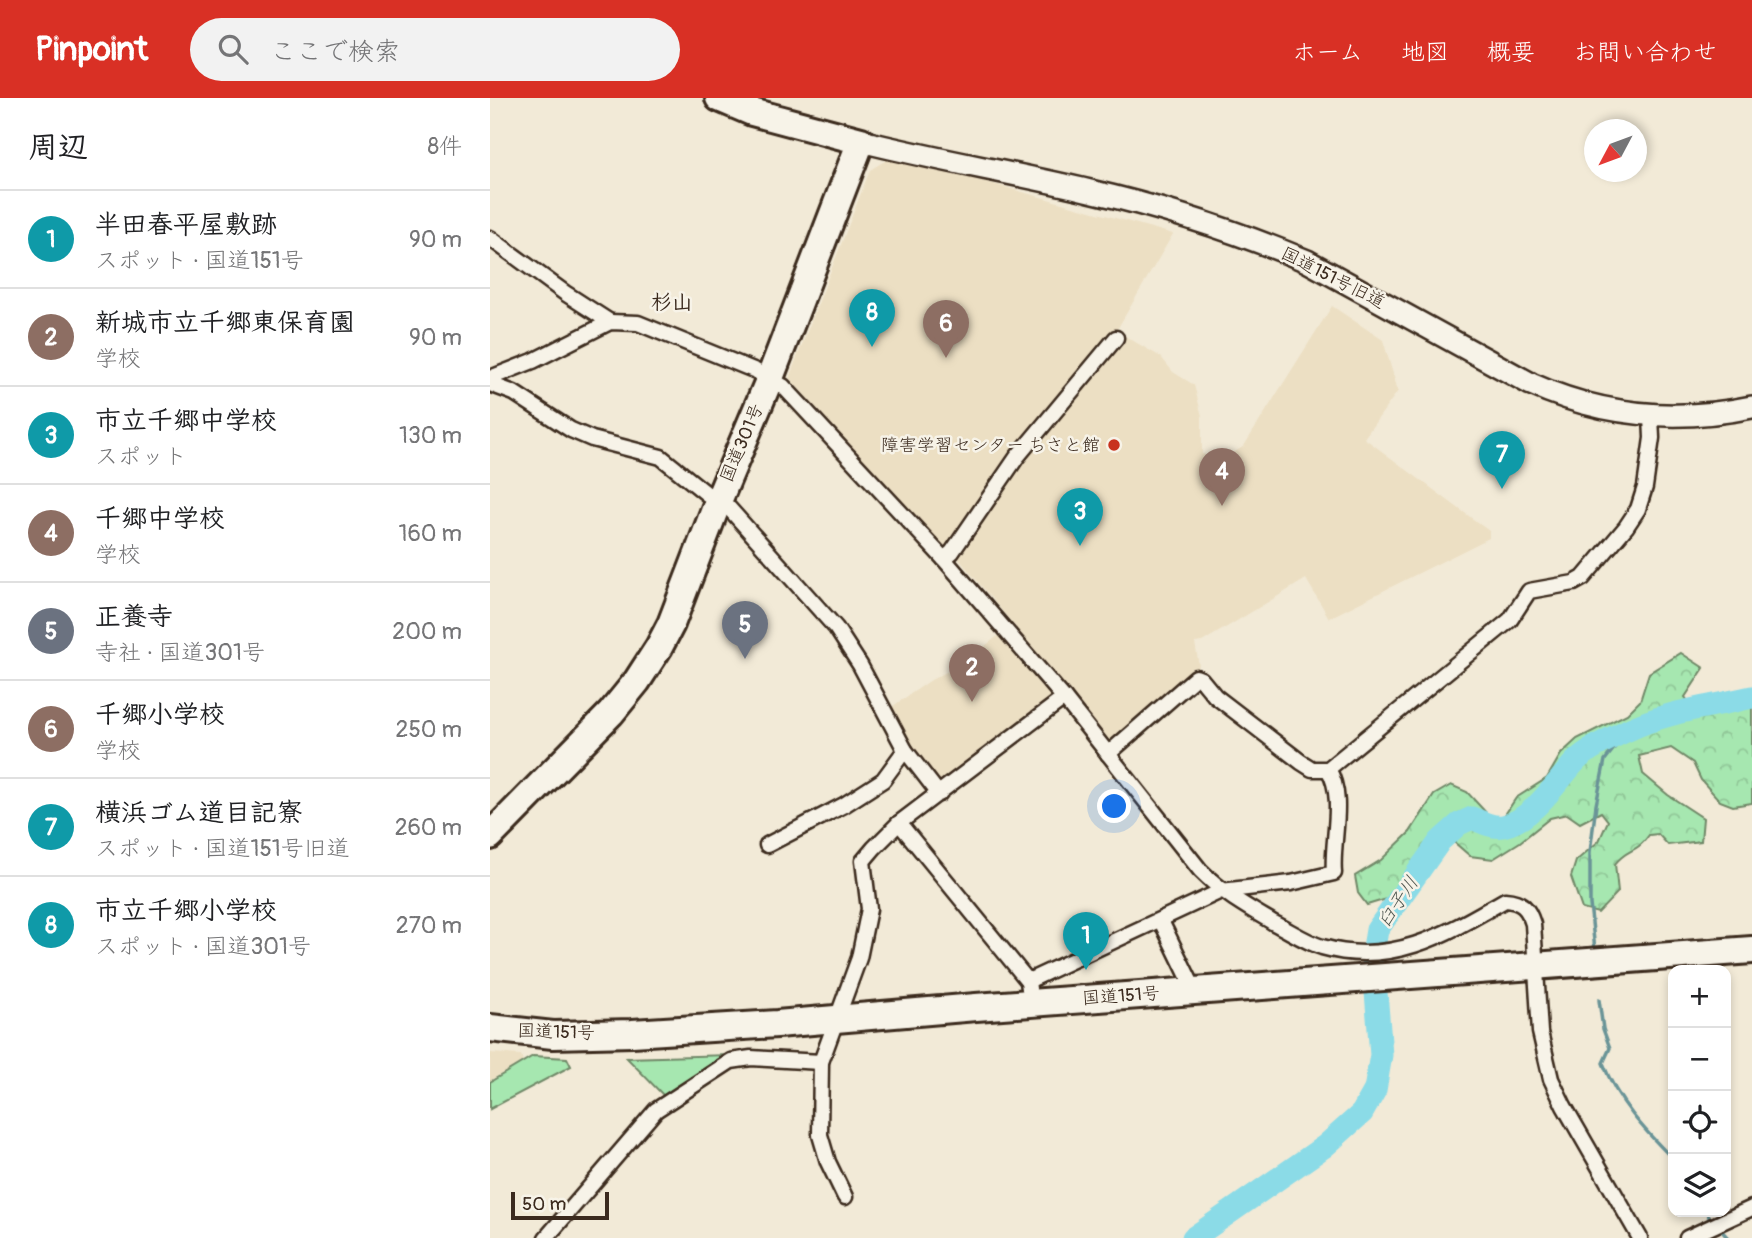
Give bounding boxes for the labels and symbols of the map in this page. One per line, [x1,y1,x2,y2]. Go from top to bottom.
north arrow [1584,119,1647,182]
street label: 国道151号旧道 [1277,242,1389,314]
district label: 杉山 [651,289,693,316]
pin: 8 [849,289,895,347]
pin: 6 [923,300,969,358]
street label: 国道301号 [715,400,769,486]
pin: 7 [1479,431,1525,489]
place label: 障害学習センター ちさと館 [881,434,1100,457]
marker: 障害学習センター ちさと館 [1106,437,1122,453]
pin: 4 [1199,448,1245,506]
pin: 3 [1057,488,1103,546]
pin: 5 [722,601,768,659]
pin: 2 [949,644,995,702]
your location [1097,789,1131,823]
water label: 臼子川 [1372,872,1424,932]
pin: 1 [1063,912,1109,970]
street label: 国道151号 [1081,982,1161,1010]
street label: 国道151号 [517,1019,595,1045]
scale bar [511,1189,609,1221]

